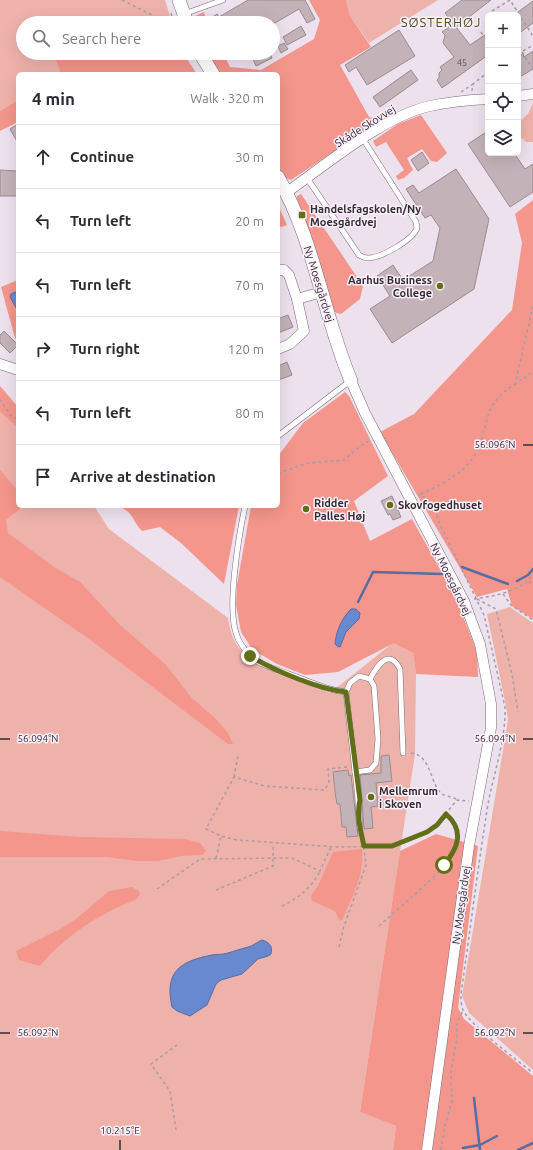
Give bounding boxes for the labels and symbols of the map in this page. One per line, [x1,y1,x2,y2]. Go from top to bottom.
district label: SØSTERHØJ [401,15,481,29]
house number: 45 [457,58,467,68]
street label: Skåde Skovvej [332,103,398,149]
place label: Handelsfagskolen/Ny Moesgårdvej [310,203,421,228]
marker: Handelsfagskolen/Ny Moesgårdvej [297,210,307,220]
street label: Ny Moesgårdvej [302,244,336,324]
place label: Aarhus Business College [348,274,432,299]
marker: Aarhus Business College [435,281,445,291]
text: 56.096°N [474,439,516,450]
place label: Ridder Palles Høj [314,497,365,522]
place label: Skovfogedhuset [398,499,482,511]
marker: Skovfogedhuset [385,500,395,510]
marker: Ridder Palles Høj [301,504,311,514]
street label: Ny Moesgårdvej [428,541,474,617]
route end [241,647,259,665]
text: 56.094°N [17,733,59,744]
text: 56.094°N [474,733,516,744]
place label: Mellemrum i Skoven [379,785,438,810]
marker: Mellemrum i Skoven [366,792,376,802]
route start [435,856,453,874]
street label: Ny Moesgårdvej [450,865,472,945]
text: 56.092°N [17,1027,59,1038]
text: 56.092°N [474,1027,516,1038]
text: 10.215°E [100,1125,140,1136]

